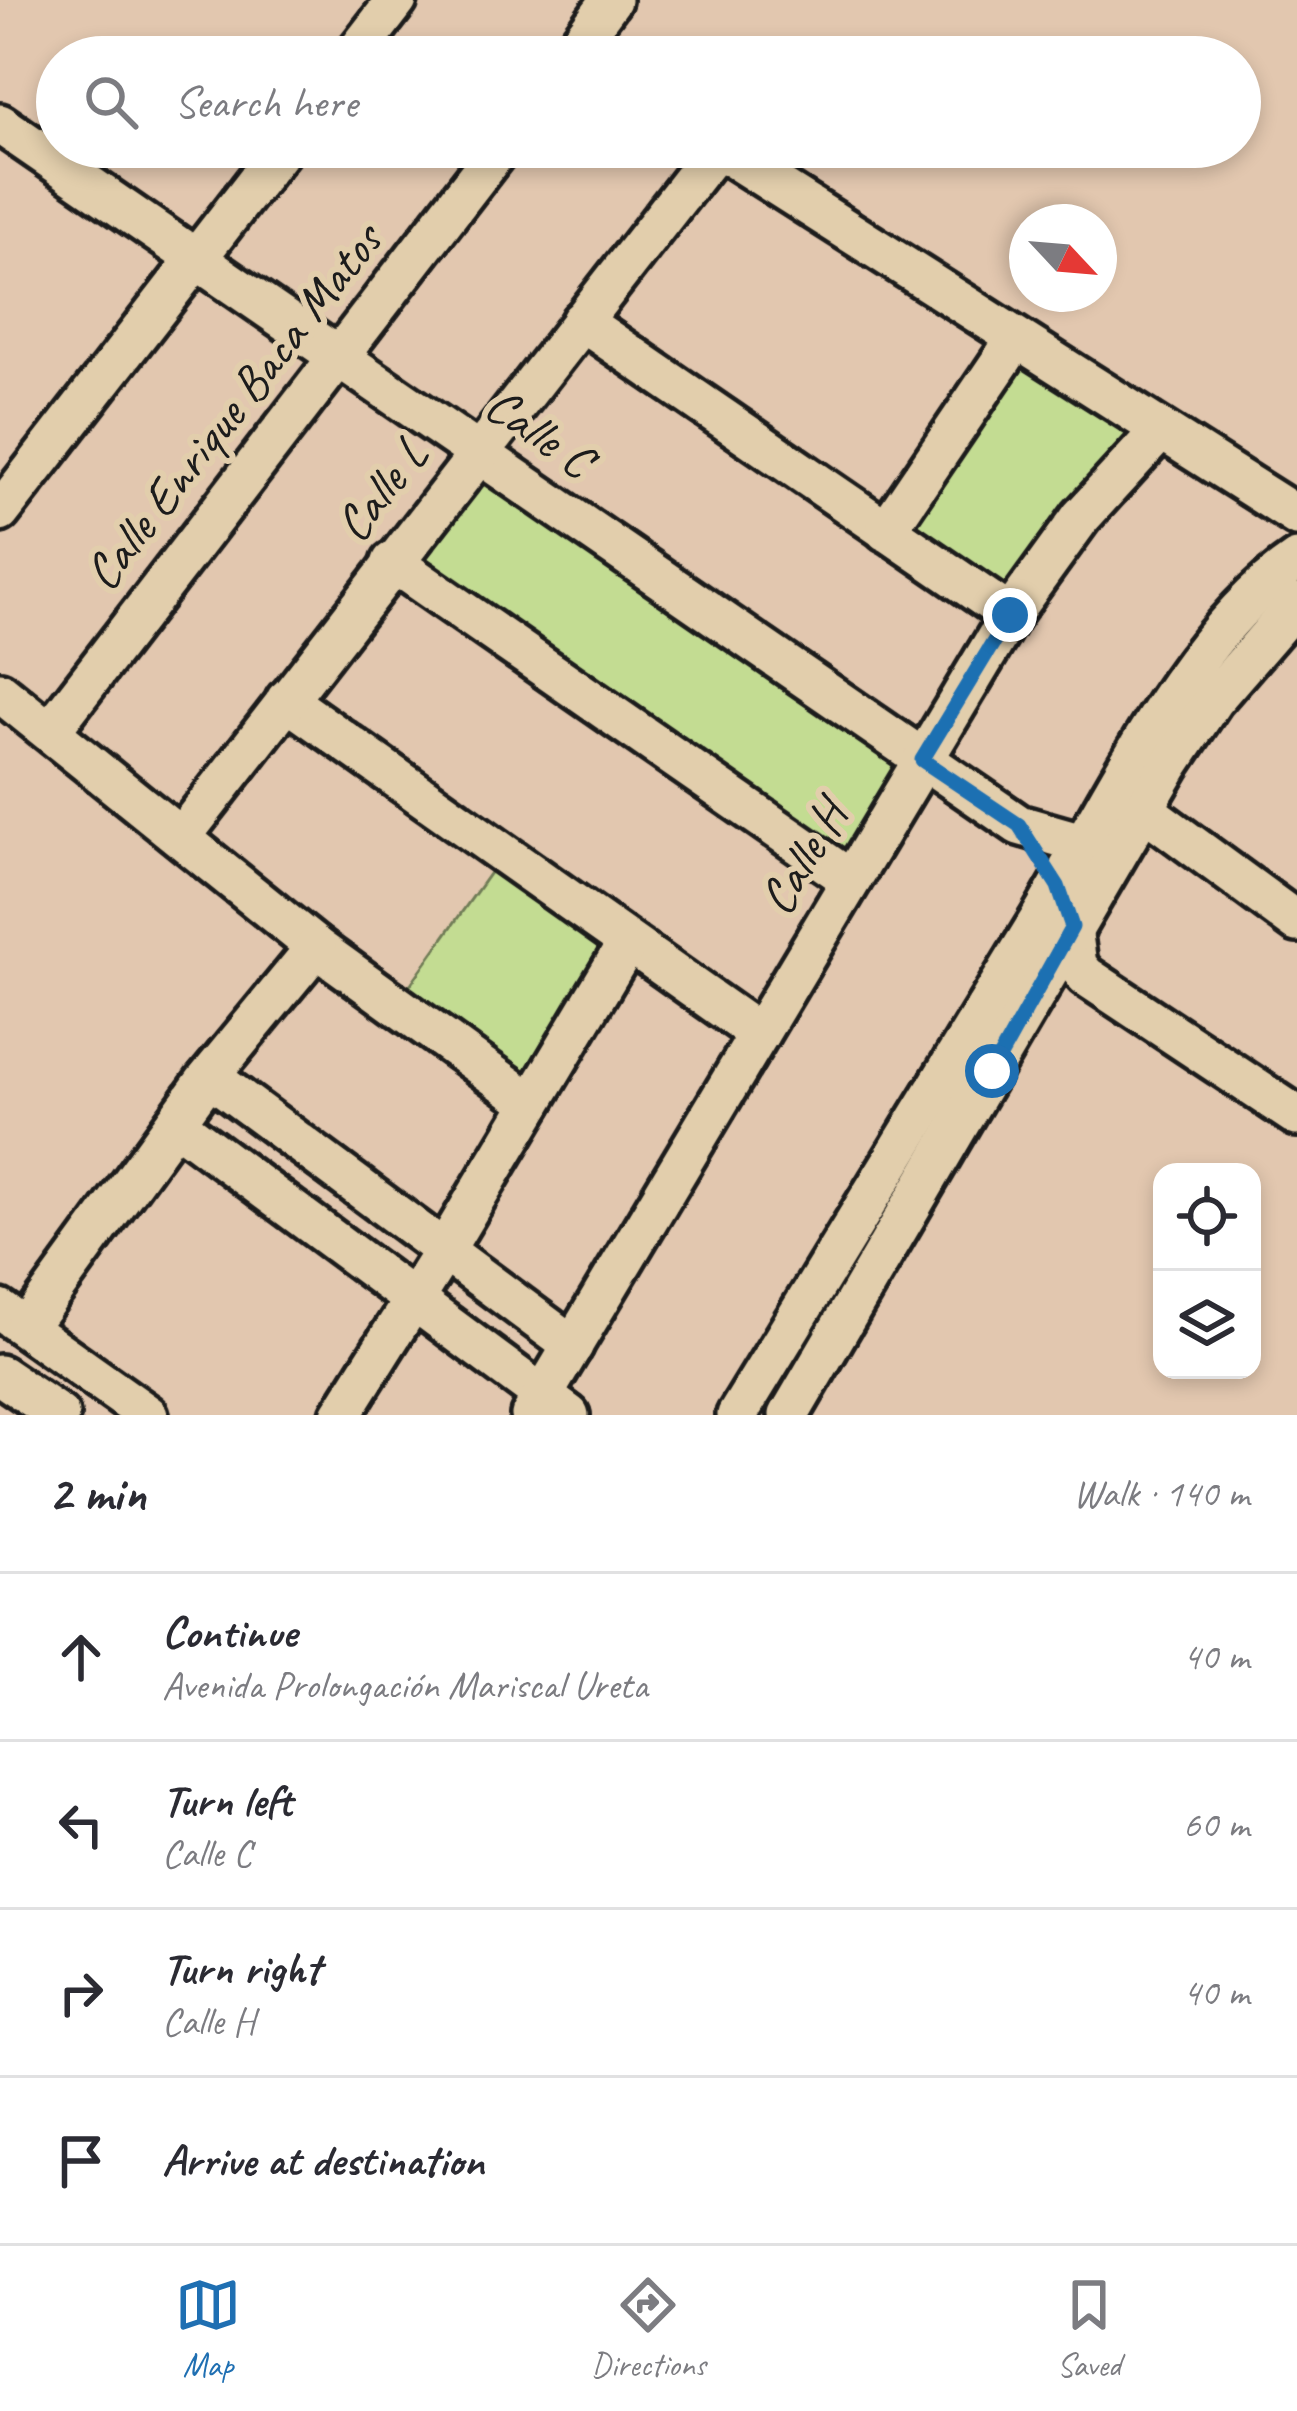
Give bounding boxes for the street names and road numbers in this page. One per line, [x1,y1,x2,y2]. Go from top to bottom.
street label: Calle Enrique Baca Matos [70,208,398,603]
street label: Calle C [473,372,611,495]
street label: Calle L [320,425,441,554]
street label: Calle H [744,783,865,926]

